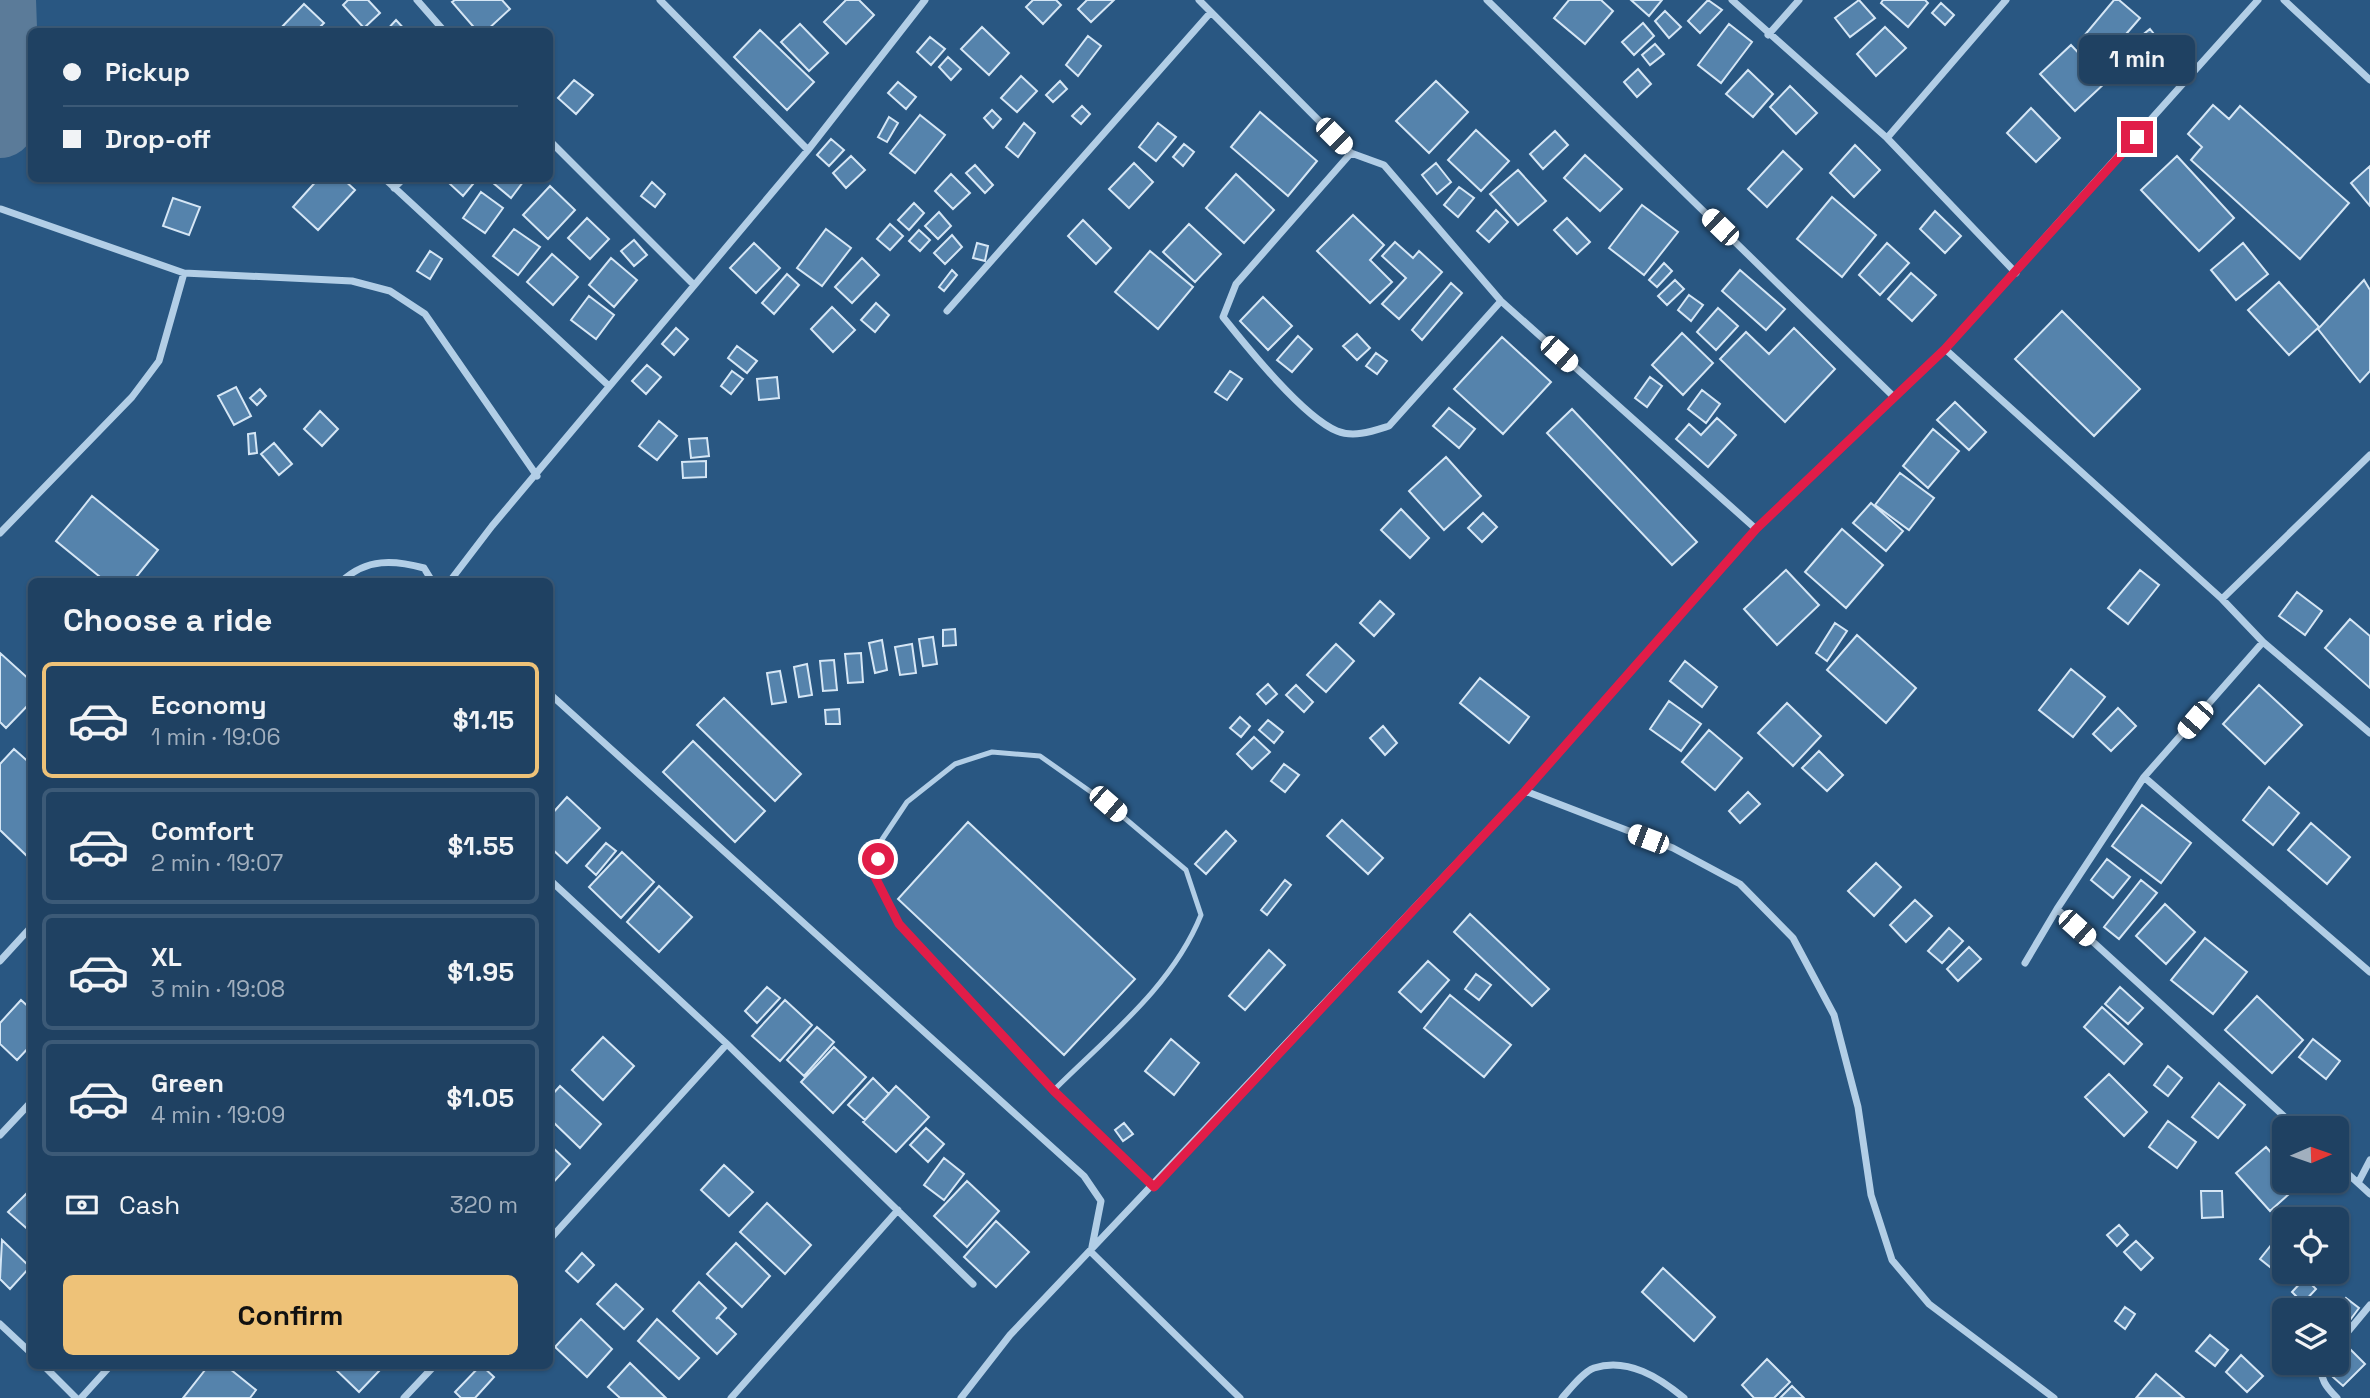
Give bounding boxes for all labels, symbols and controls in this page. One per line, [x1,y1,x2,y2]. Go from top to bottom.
callout: 1 min [2079,36,2195,85]
text: 1 min [2109,44,2165,74]
text: Pickup [105,55,190,89]
car [1312,114,1357,158]
route end [2121,121,2153,153]
text: Drop-off [105,122,211,156]
car [1698,205,1743,249]
car [1537,332,1582,376]
text: Choose a ride [63,600,273,640]
text: Economy [151,688,267,722]
icon: car [67,689,130,752]
car [2174,697,2217,743]
text: $1.15 [453,703,514,737]
text: 1 min · 19:06 [151,722,281,752]
car [1086,782,1131,826]
text: Comfort [151,814,254,848]
icon: car [67,815,130,878]
car [1625,822,1672,856]
text: $1.55 [448,829,514,863]
route start [862,843,894,875]
text: 2 min · 19:07 [151,848,283,878]
car [2055,906,2100,950]
text: XL [151,940,182,974]
icon: car [67,941,130,1004]
text: $1.95 [447,955,514,989]
text: 3 min · 19:08 [151,974,285,1004]
text: Green [151,1066,224,1100]
icon: car [67,1067,130,1130]
text: $1.05 [447,1081,514,1115]
text: 4 min · 19:09 [151,1100,285,1130]
north arrow [2272,1116,2348,1194]
map controls [2272,1116,2349,1375]
icon: cash [63,1186,101,1224]
text: Cash [119,1188,180,1222]
text: 320 m [450,1190,518,1220]
button: locate [2272,1207,2349,1284]
button: Confirm [63,1275,518,1355]
button: layers [2272,1298,2349,1375]

